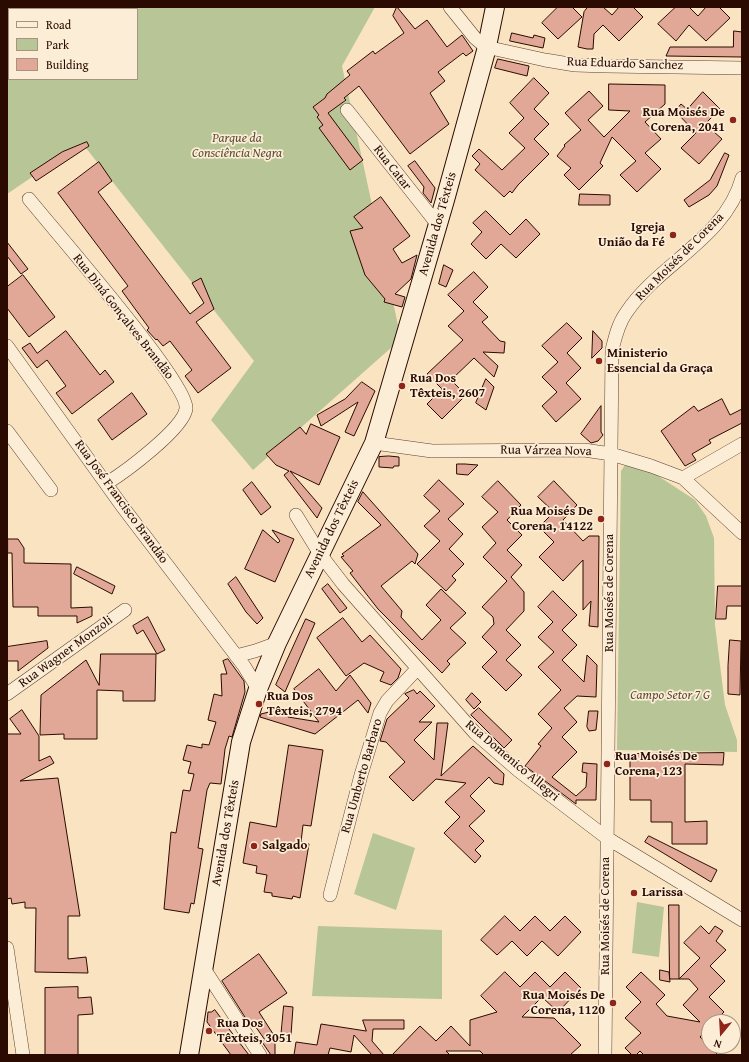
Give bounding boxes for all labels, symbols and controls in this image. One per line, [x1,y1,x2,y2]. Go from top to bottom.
legend [8,8,138,80]
text: Road [46,16,71,33]
text: Park [46,36,69,53]
street label: Rua Eduardo Sanchez [567,54,683,74]
text: Building [46,56,89,73]
place label: Rua Moisés De Corena, 2041 [643,105,725,136]
marker: Rua Moisés De Corena, 2041 [728,115,738,125]
park label: Parque da Consciência Negra [192,131,282,162]
street label: Rua Catar [370,142,414,194]
street label: Avenida dos Têxteis [416,170,460,278]
street label: Rua Moisés de Corena [633,210,727,304]
place label: Igreja União da Fé [598,220,665,251]
marker: Igreja União da Fé [668,230,678,240]
street label: Rua Diná Gonçalves Brandão [69,251,177,383]
place label: Ministerio Essencial da Graça [607,346,713,377]
marker: Ministerio Essencial da Graça [594,356,604,366]
place label: Rua Dos Têxteis, 2607 [410,371,485,402]
marker: Rua Dos Têxteis, 2607 [397,381,407,391]
street label: Rua José Francisco Brandão [71,437,171,567]
street label: Rua Várzea Nova [500,442,592,460]
street label: Avenida dos Têxteis [301,477,363,581]
place label: Rua Moisés De Corena, 14122 [511,504,593,535]
marker: Rua Moisés De Corena, 14122 [596,514,606,524]
street label: Rua Moisés de Corena [602,534,618,652]
street label: Rua Wagner Monzoli [16,613,116,691]
park label: Campo Setor 7 G [630,688,710,704]
place label: Rua Dos Têxteis, 2794 [267,689,342,720]
marker: Rua Dos Têxteis, 2794 [254,699,264,709]
street label: Rua Umberto Barbaro [338,717,386,835]
street label: Rua Domenico Allegri [462,717,562,805]
place label: Rua Moisés De Corena, 123 [615,749,697,780]
marker: Rua Moisés De Corena, 123 [602,759,612,769]
street label: Avenida dos Têxteis [209,779,243,887]
place label: Salgado [262,838,307,854]
marker: Salgado [249,841,259,851]
street label: Rua Moisés de Corena [598,857,614,975]
place label: Larissa [642,885,683,901]
marker: Larissa [629,888,639,898]
place label: Rua Moisés De Corena, 1120 [523,988,605,1019]
marker: Rua Moisés De Corena, 1120 [608,998,618,1008]
north arrow [701,1014,741,1054]
place label: Rua Dos Têxteis, 3051 [217,1016,292,1047]
marker: Rua Dos Têxteis, 3051 [204,1026,214,1036]
text: N [712,1036,724,1053]

